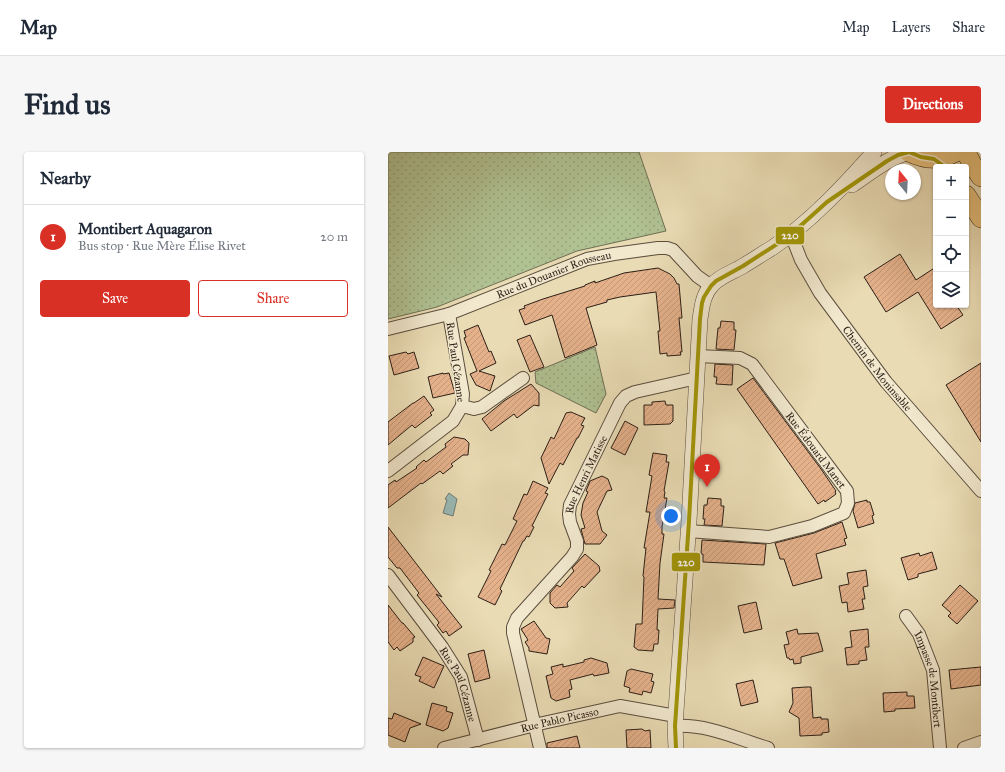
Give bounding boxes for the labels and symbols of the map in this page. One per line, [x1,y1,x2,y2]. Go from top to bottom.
north arrow [885,164,921,200]
line badge: 220 [775,226,805,245]
text: 220 [781,229,799,242]
street label: Rue du Douanier Rousseau [495,249,612,301]
street label: Rue Paul Cézanne [443,321,468,403]
street label: Chemin de Moninsable [840,324,915,414]
street label: Rue Édouard Manet [783,409,849,491]
street label: Rue Henri Matisse [563,433,610,514]
pin: 1 [694,454,720,487]
your location [661,506,681,526]
line badge: 220 [671,552,701,572]
text: 220 [677,556,695,569]
street label: Impasse de Montibert [912,628,944,728]
street label: Rue Paul Cézanne [436,644,479,724]
street label: Rue Pablo Picasso [519,705,600,735]

